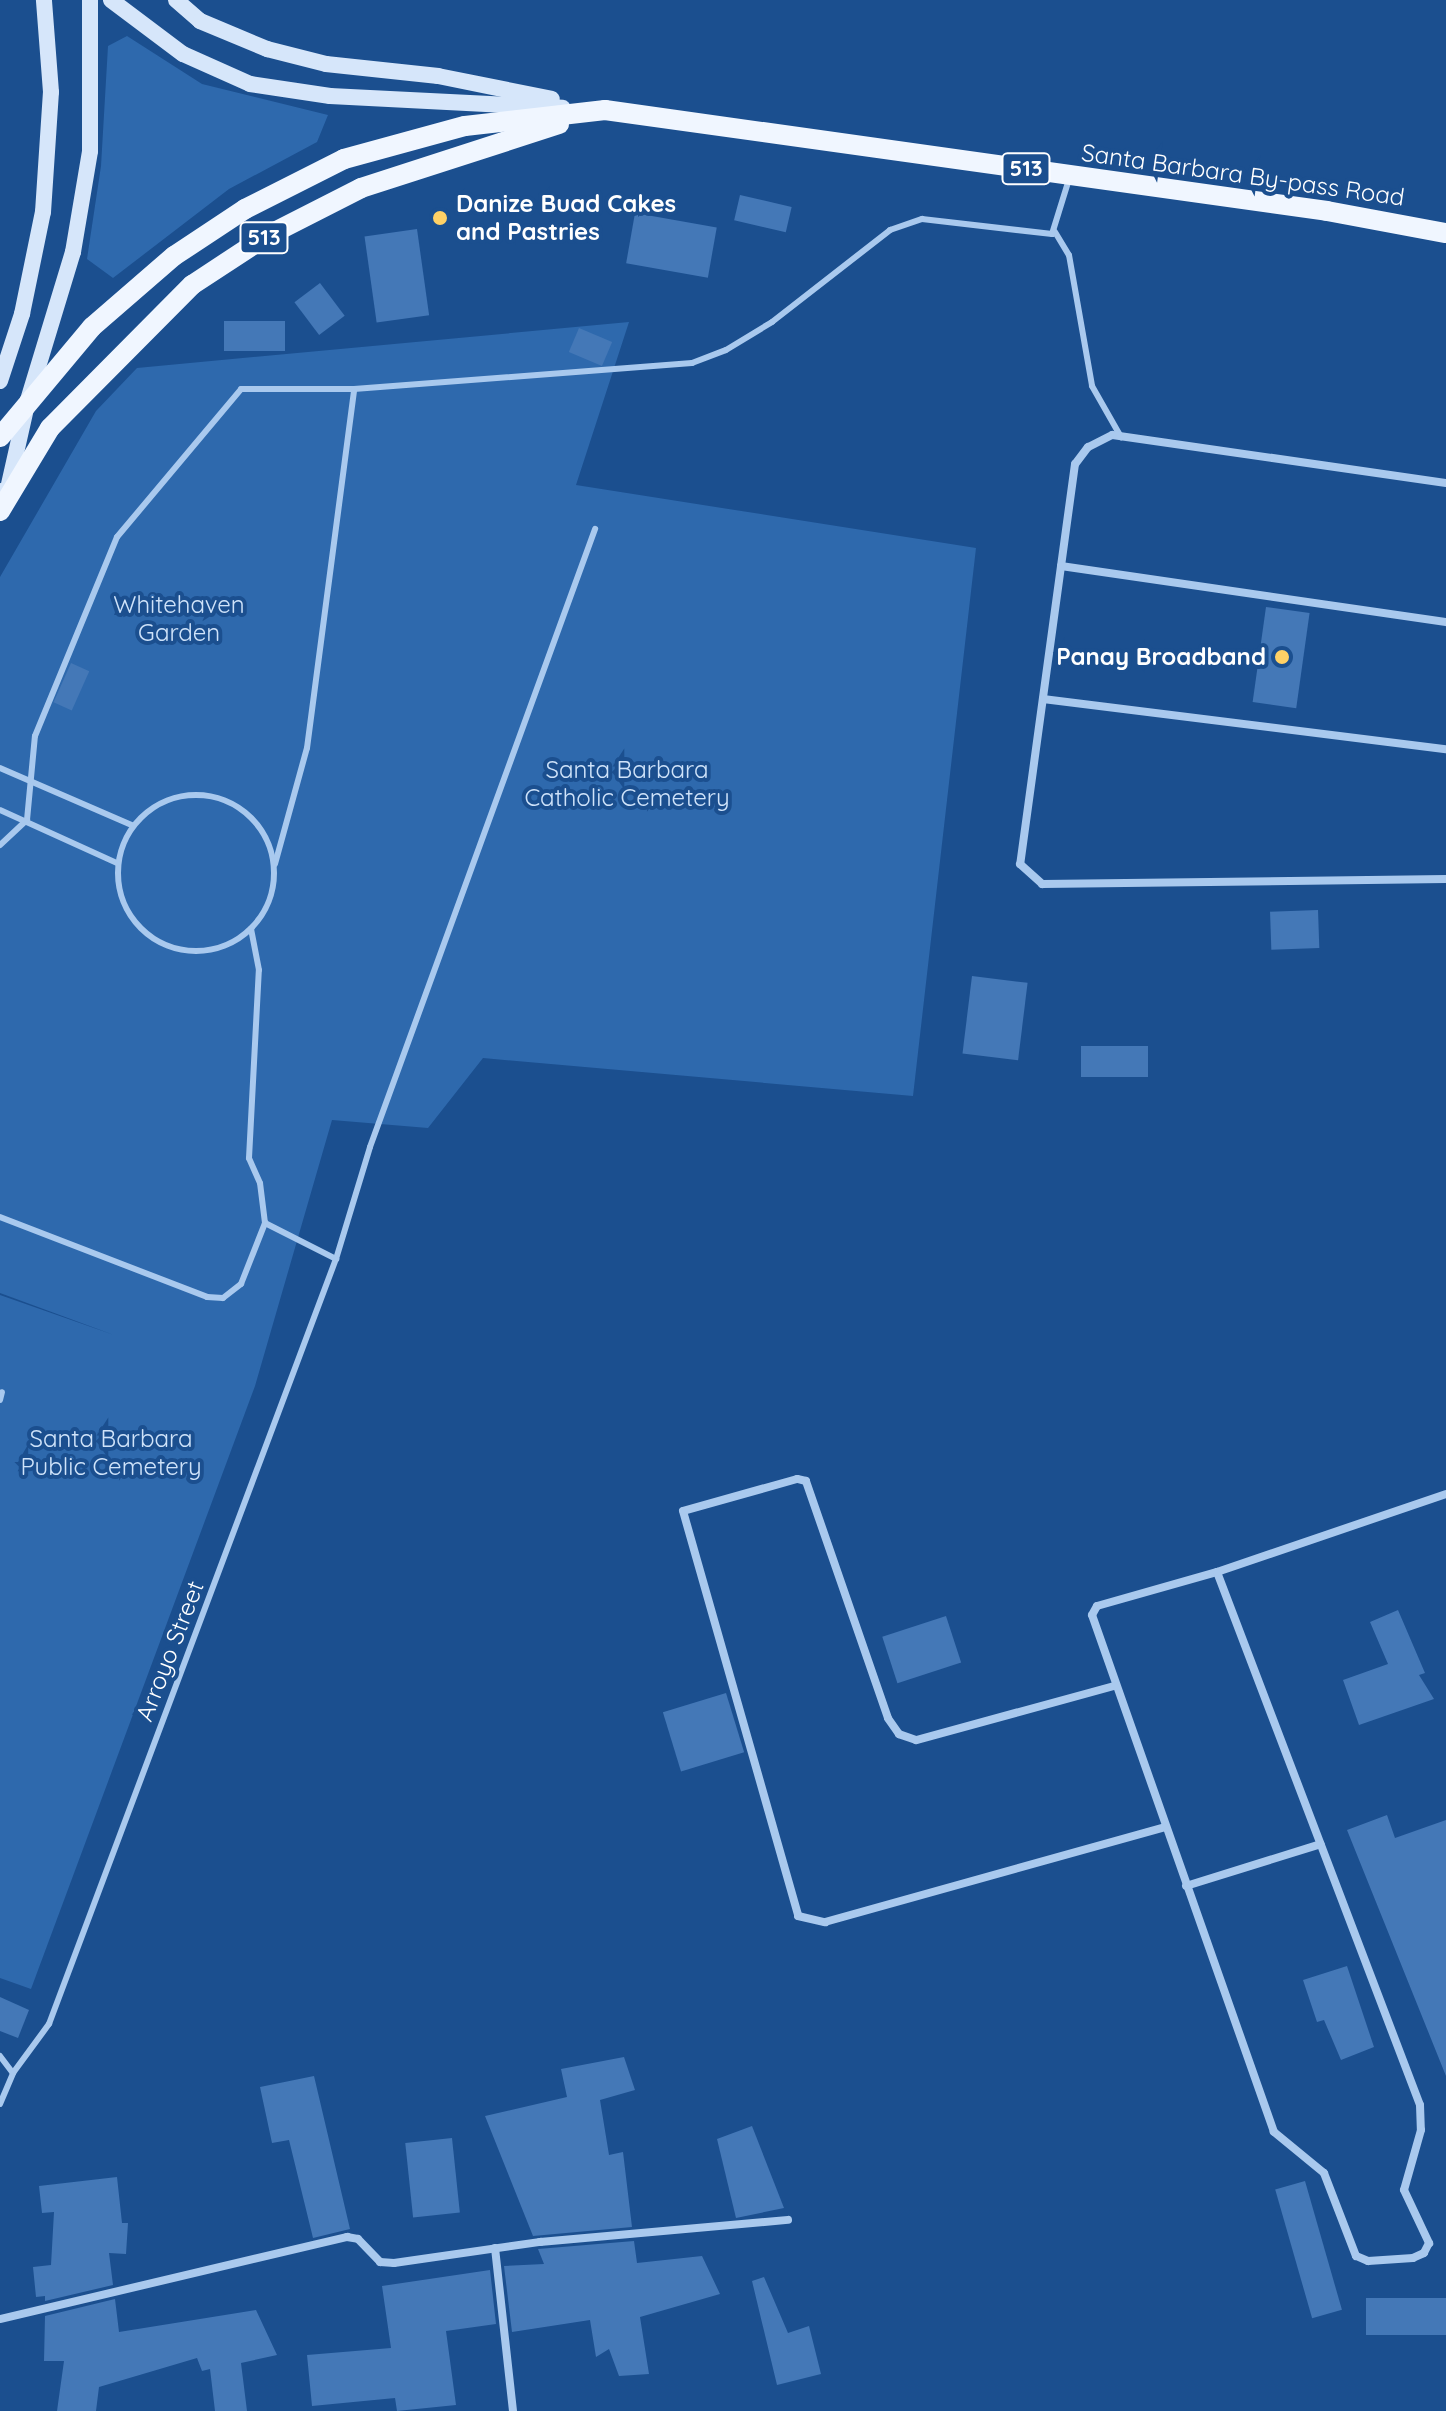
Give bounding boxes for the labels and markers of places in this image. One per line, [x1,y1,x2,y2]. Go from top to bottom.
place label: Danize Buad Cakes and Pastries [456,190,676,246]
marker: Danize Buad Cakes and Pastries [431,209,449,227]
place label: Panay Broadband [1056,643,1266,671]
marker: Panay Broadband [1273,648,1291,666]

